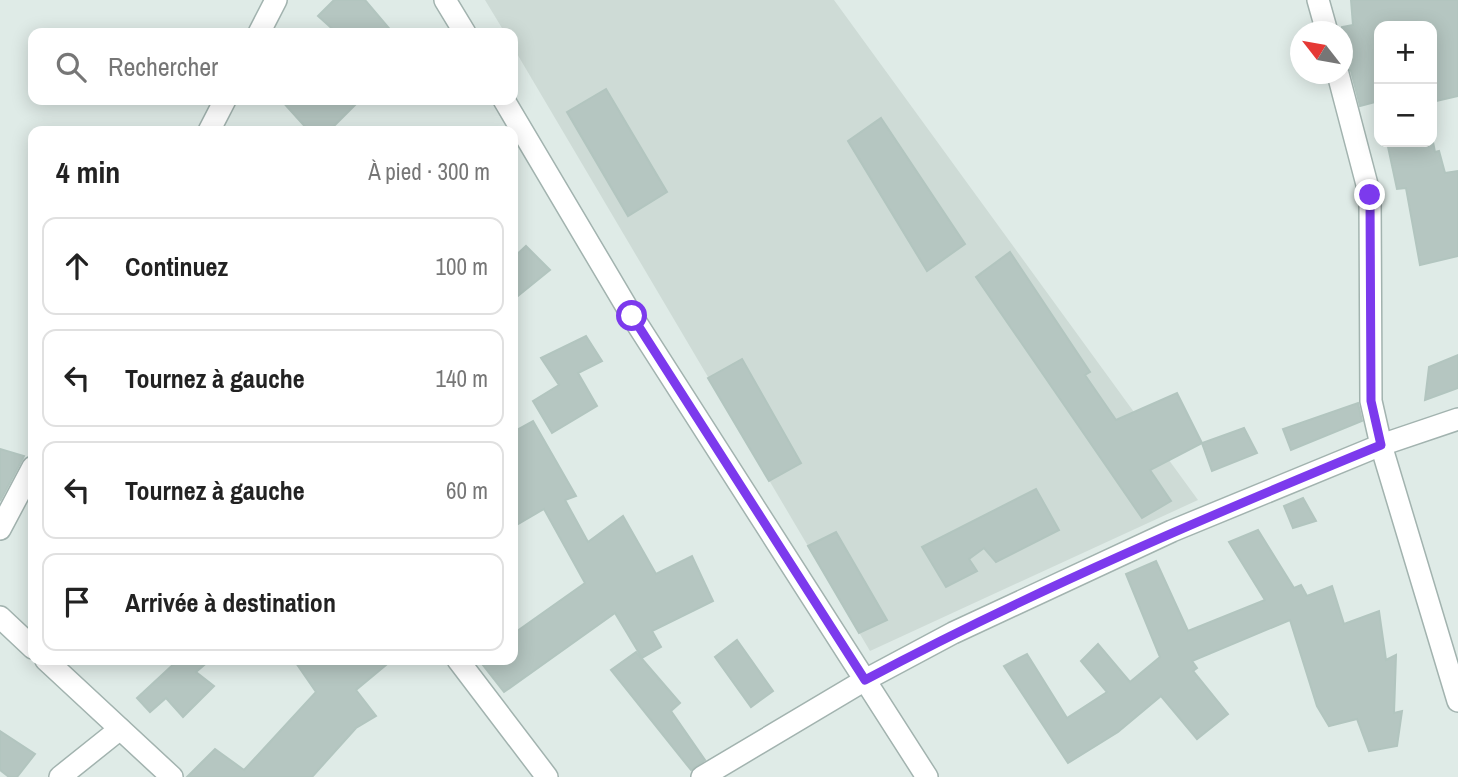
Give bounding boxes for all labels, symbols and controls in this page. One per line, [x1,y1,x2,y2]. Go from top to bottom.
north arrow [1290,21,1353,84]
map controls [1374,21,1437,147]
button: + [1374,21,1437,84]
search box [28,28,518,105]
icon: search [52,48,90,86]
text: Rechercher [108,49,218,84]
button: − [1374,84,1437,147]
text: 4 min [56,152,120,192]
text: À pied · 300 m [368,156,490,187]
route end [1354,179,1385,210]
icon: ahead [58,247,96,285]
text: Continuez [125,249,228,284]
text: 100 m [436,251,488,282]
route start [616,300,647,331]
icon: left [58,359,96,397]
text: Tournez à gauche [125,361,305,396]
text: 140 m [436,363,488,394]
icon: left [58,471,96,509]
text: Tournez à gauche [125,473,305,508]
text: 60 m [446,475,488,506]
icon: arrive [58,583,96,621]
text: Arrivée à destination [125,585,336,620]

